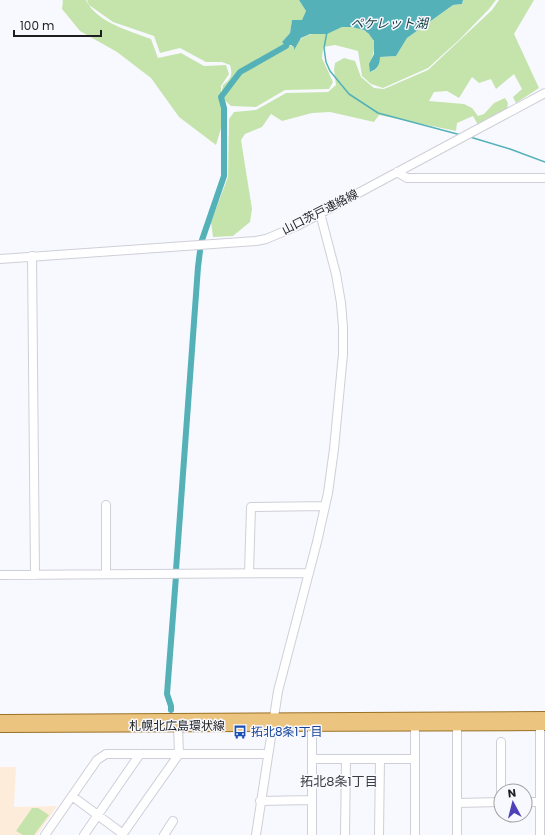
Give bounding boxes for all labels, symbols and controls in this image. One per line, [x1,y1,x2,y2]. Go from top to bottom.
scale bar [14,12,101,38]
water label: ペケレット湖 [350,14,430,33]
text: 100 m [20,17,54,34]
street label: 山口茨戸連絡線 [278,185,361,238]
street label: 札幌北広島環状線 [129,717,225,734]
place label: 拓北8条1丁目 [251,723,322,740]
bus stop icon: 拓北8条1丁目 [232,724,248,740]
district label: 拓北8条1丁目 [300,772,378,791]
north arrow [493,783,533,823]
text: N [507,785,517,802]

